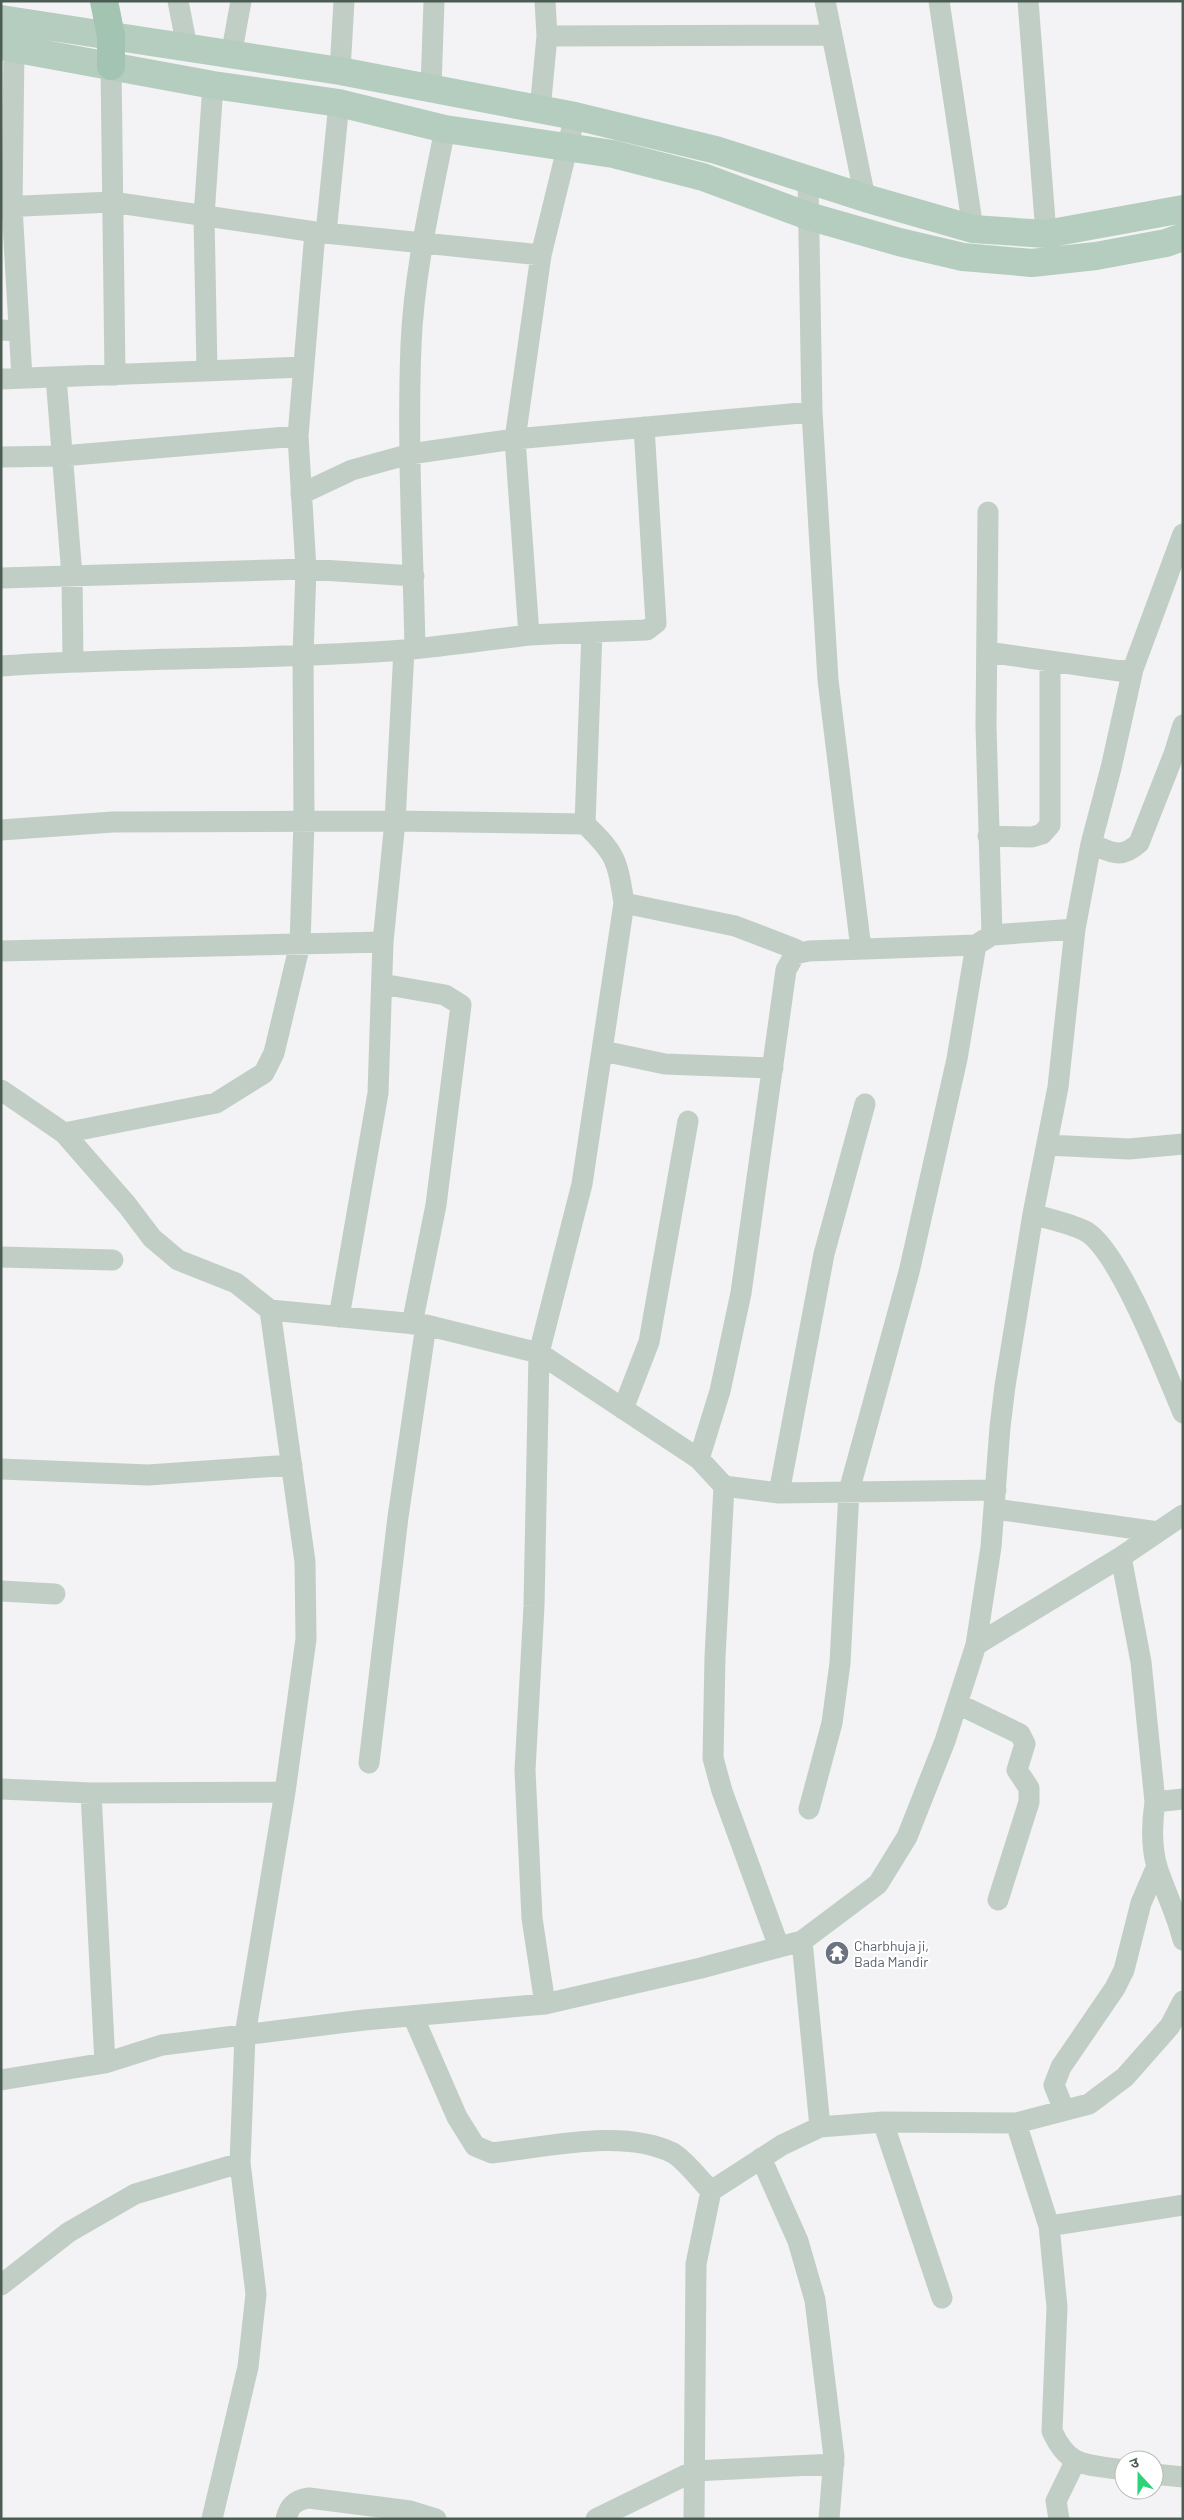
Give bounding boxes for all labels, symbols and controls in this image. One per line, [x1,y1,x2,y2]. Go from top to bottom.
place label: Charbhuja ji, Bada Mandir [854,1937,929,1970]
temple icon: Charbhuja ji, Bada Mandir [824,1940,850,1966]
north arrow [1114,2450,1164,2500]
text: उ [1127,2453,1142,2472]

